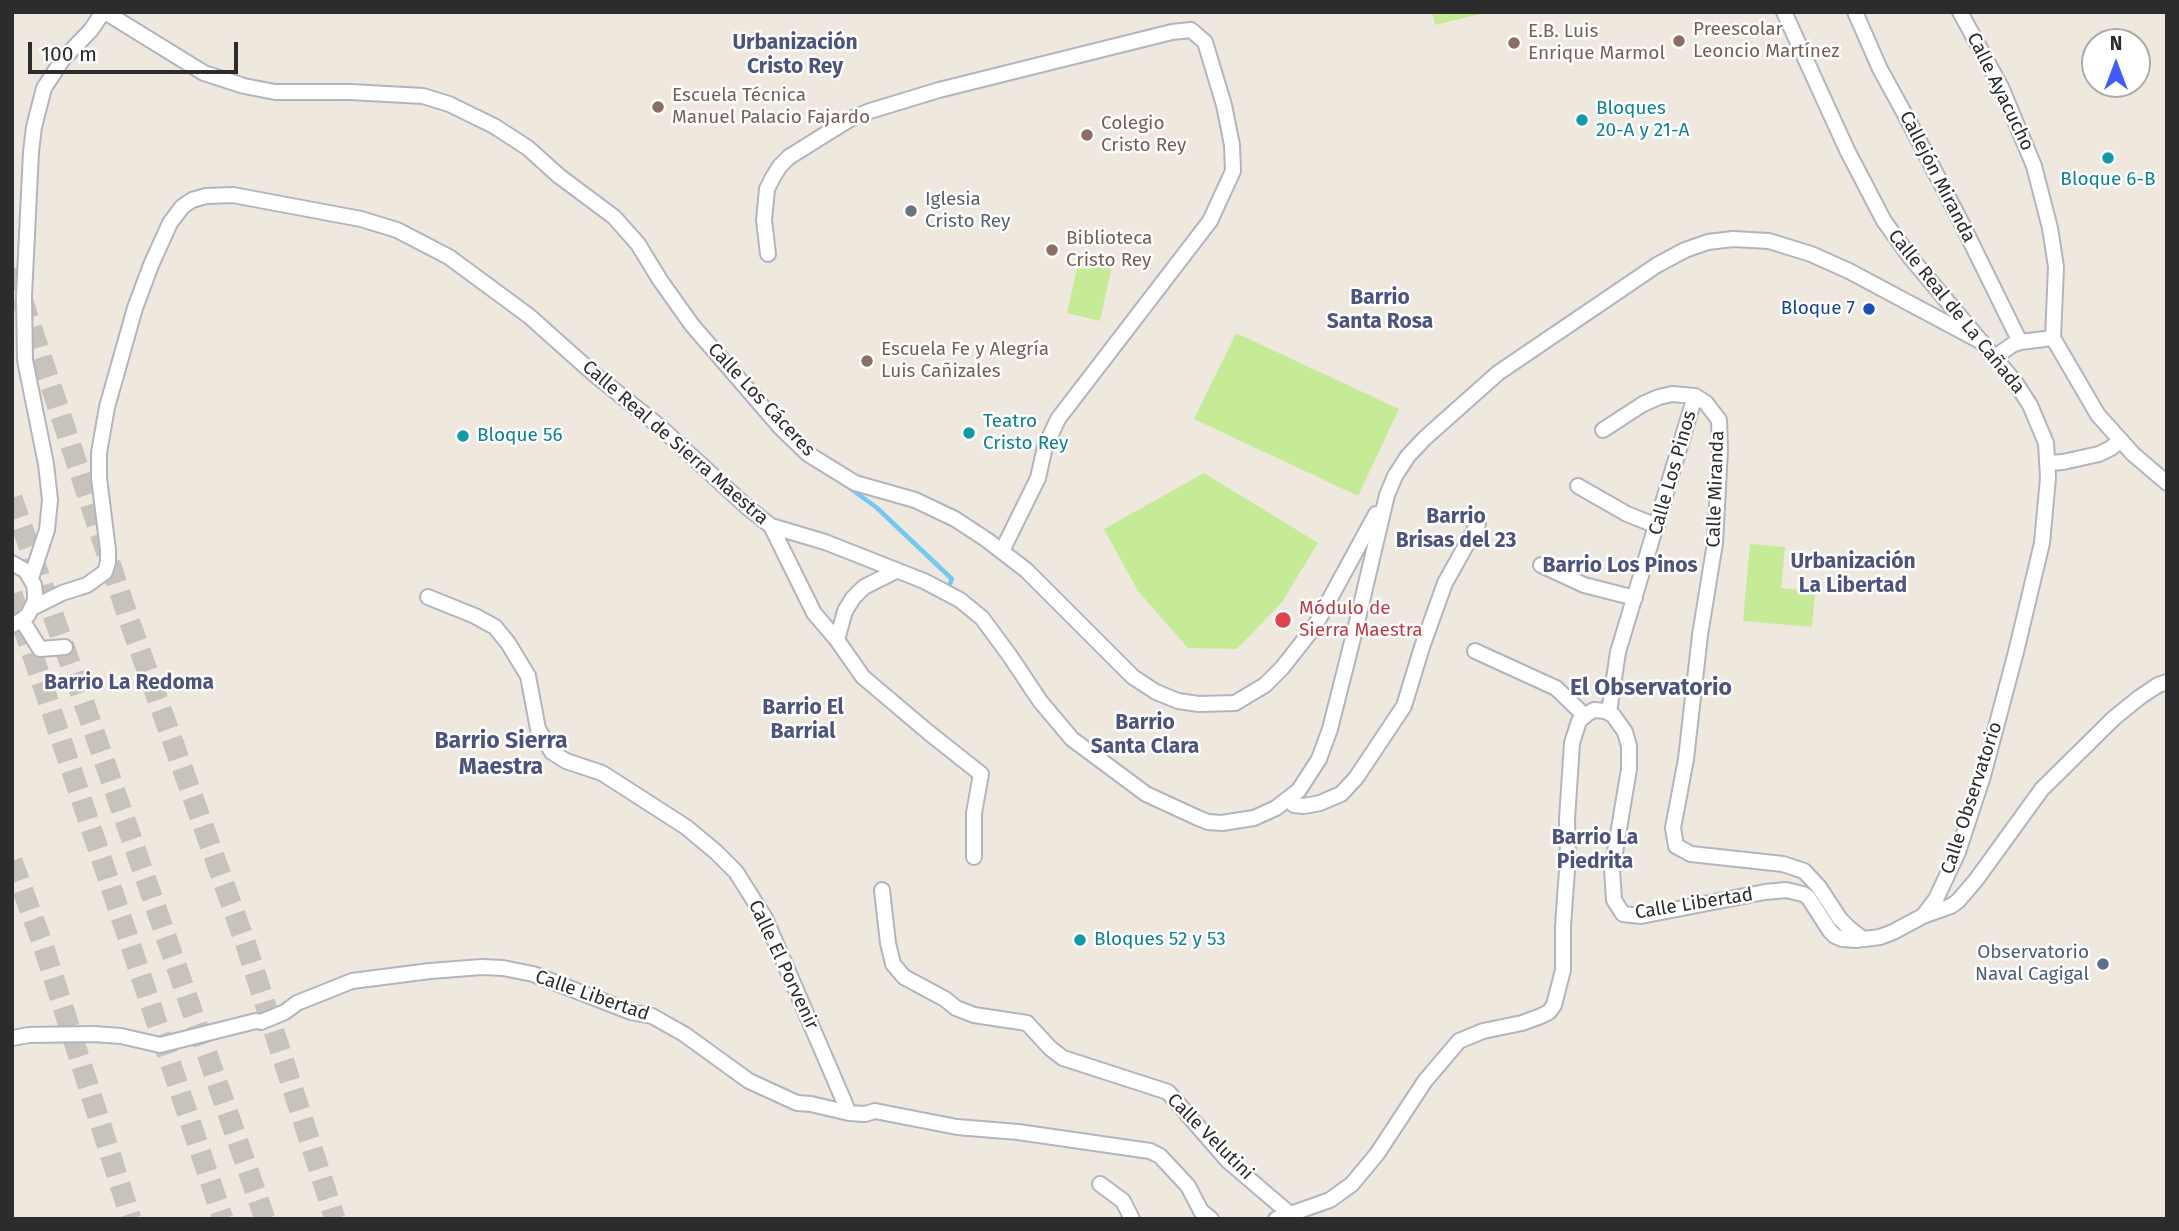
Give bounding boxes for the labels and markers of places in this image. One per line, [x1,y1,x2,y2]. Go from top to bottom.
place label: Preescolar Leoncio Martínez [1693,19,1839,63]
place label: E.B. Luis Enrique Marmol [1528,21,1665,65]
marker: Preescolar Leoncio Martínez [1671,33,1687,49]
marker: E.B. Luis Enrique Marmol [1506,35,1522,51]
place label: Escuela Técnica Manuel Palacio Fajardo [672,85,870,129]
place label: Bloques 20-A y 21-A [1596,98,1689,142]
marker: Escuela Técnica Manuel Palacio Fajardo [650,99,666,115]
marker: Bloques 20-A y 21-A [1574,112,1590,128]
place label: Colegio Cristo Rey [1101,113,1186,157]
marker: Colegio Cristo Rey [1079,127,1095,143]
marker: Bloque 6-B [2100,150,2116,166]
place label: Bloque 6-B [2060,169,2156,191]
place label: Iglesia Cristo Rey [925,189,1010,233]
marker: Iglesia Cristo Rey [903,203,919,219]
place label: Biblioteca Cristo Rey [1066,228,1152,272]
marker: Biblioteca Cristo Rey [1044,242,1060,258]
place label: Bloque 7 [1781,298,1855,320]
marker: Bloque 7 [1861,301,1877,317]
place label: Escuela Fe y Alegría Luis Cañizales [881,339,1049,383]
marker: Escuela Fe y Alegría Luis Cañizales [859,353,875,369]
place label: Teatro Cristo Rey [983,411,1068,455]
place label: Bloque 56 [477,425,563,447]
marker: Teatro Cristo Rey [961,425,977,441]
marker: Bloque 56 [455,428,471,444]
place label: Módulo de Sierra Maestra [1299,598,1423,642]
marker: Módulo de Sierra Maestra [1273,610,1293,630]
place label: Bloques 52 y 53 [1094,929,1226,951]
marker: Bloques 52 y 53 [1072,932,1088,948]
place label: Observatorio Naval Cagigal [1975,942,2089,986]
marker: Observatorio Naval Cagigal [2095,956,2111,972]

